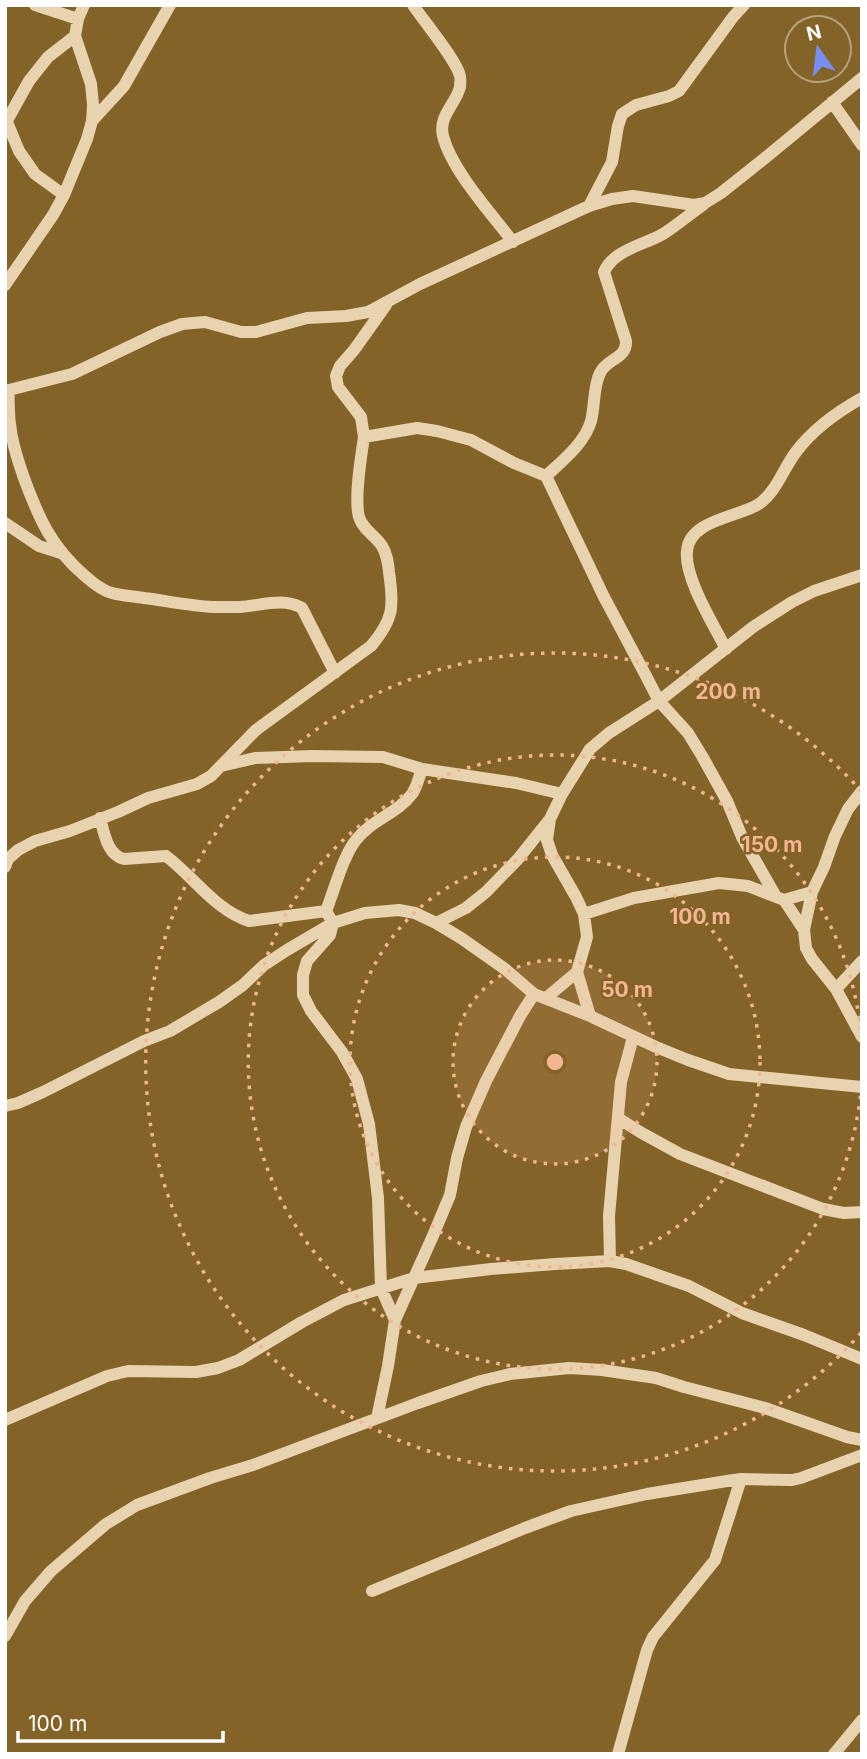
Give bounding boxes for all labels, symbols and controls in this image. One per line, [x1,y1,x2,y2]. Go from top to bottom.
north arrow [783,14,853,84]
text: N [804,20,824,46]
text: 200 m [695,679,761,704]
text: 150 m [742,832,802,857]
text: 100 m [669,904,731,929]
text: 50 m [601,977,653,1002]
centre of rings [543,1050,567,1074]
scale bar [18,1700,222,1744]
text: 100 m [28,1711,87,1736]

